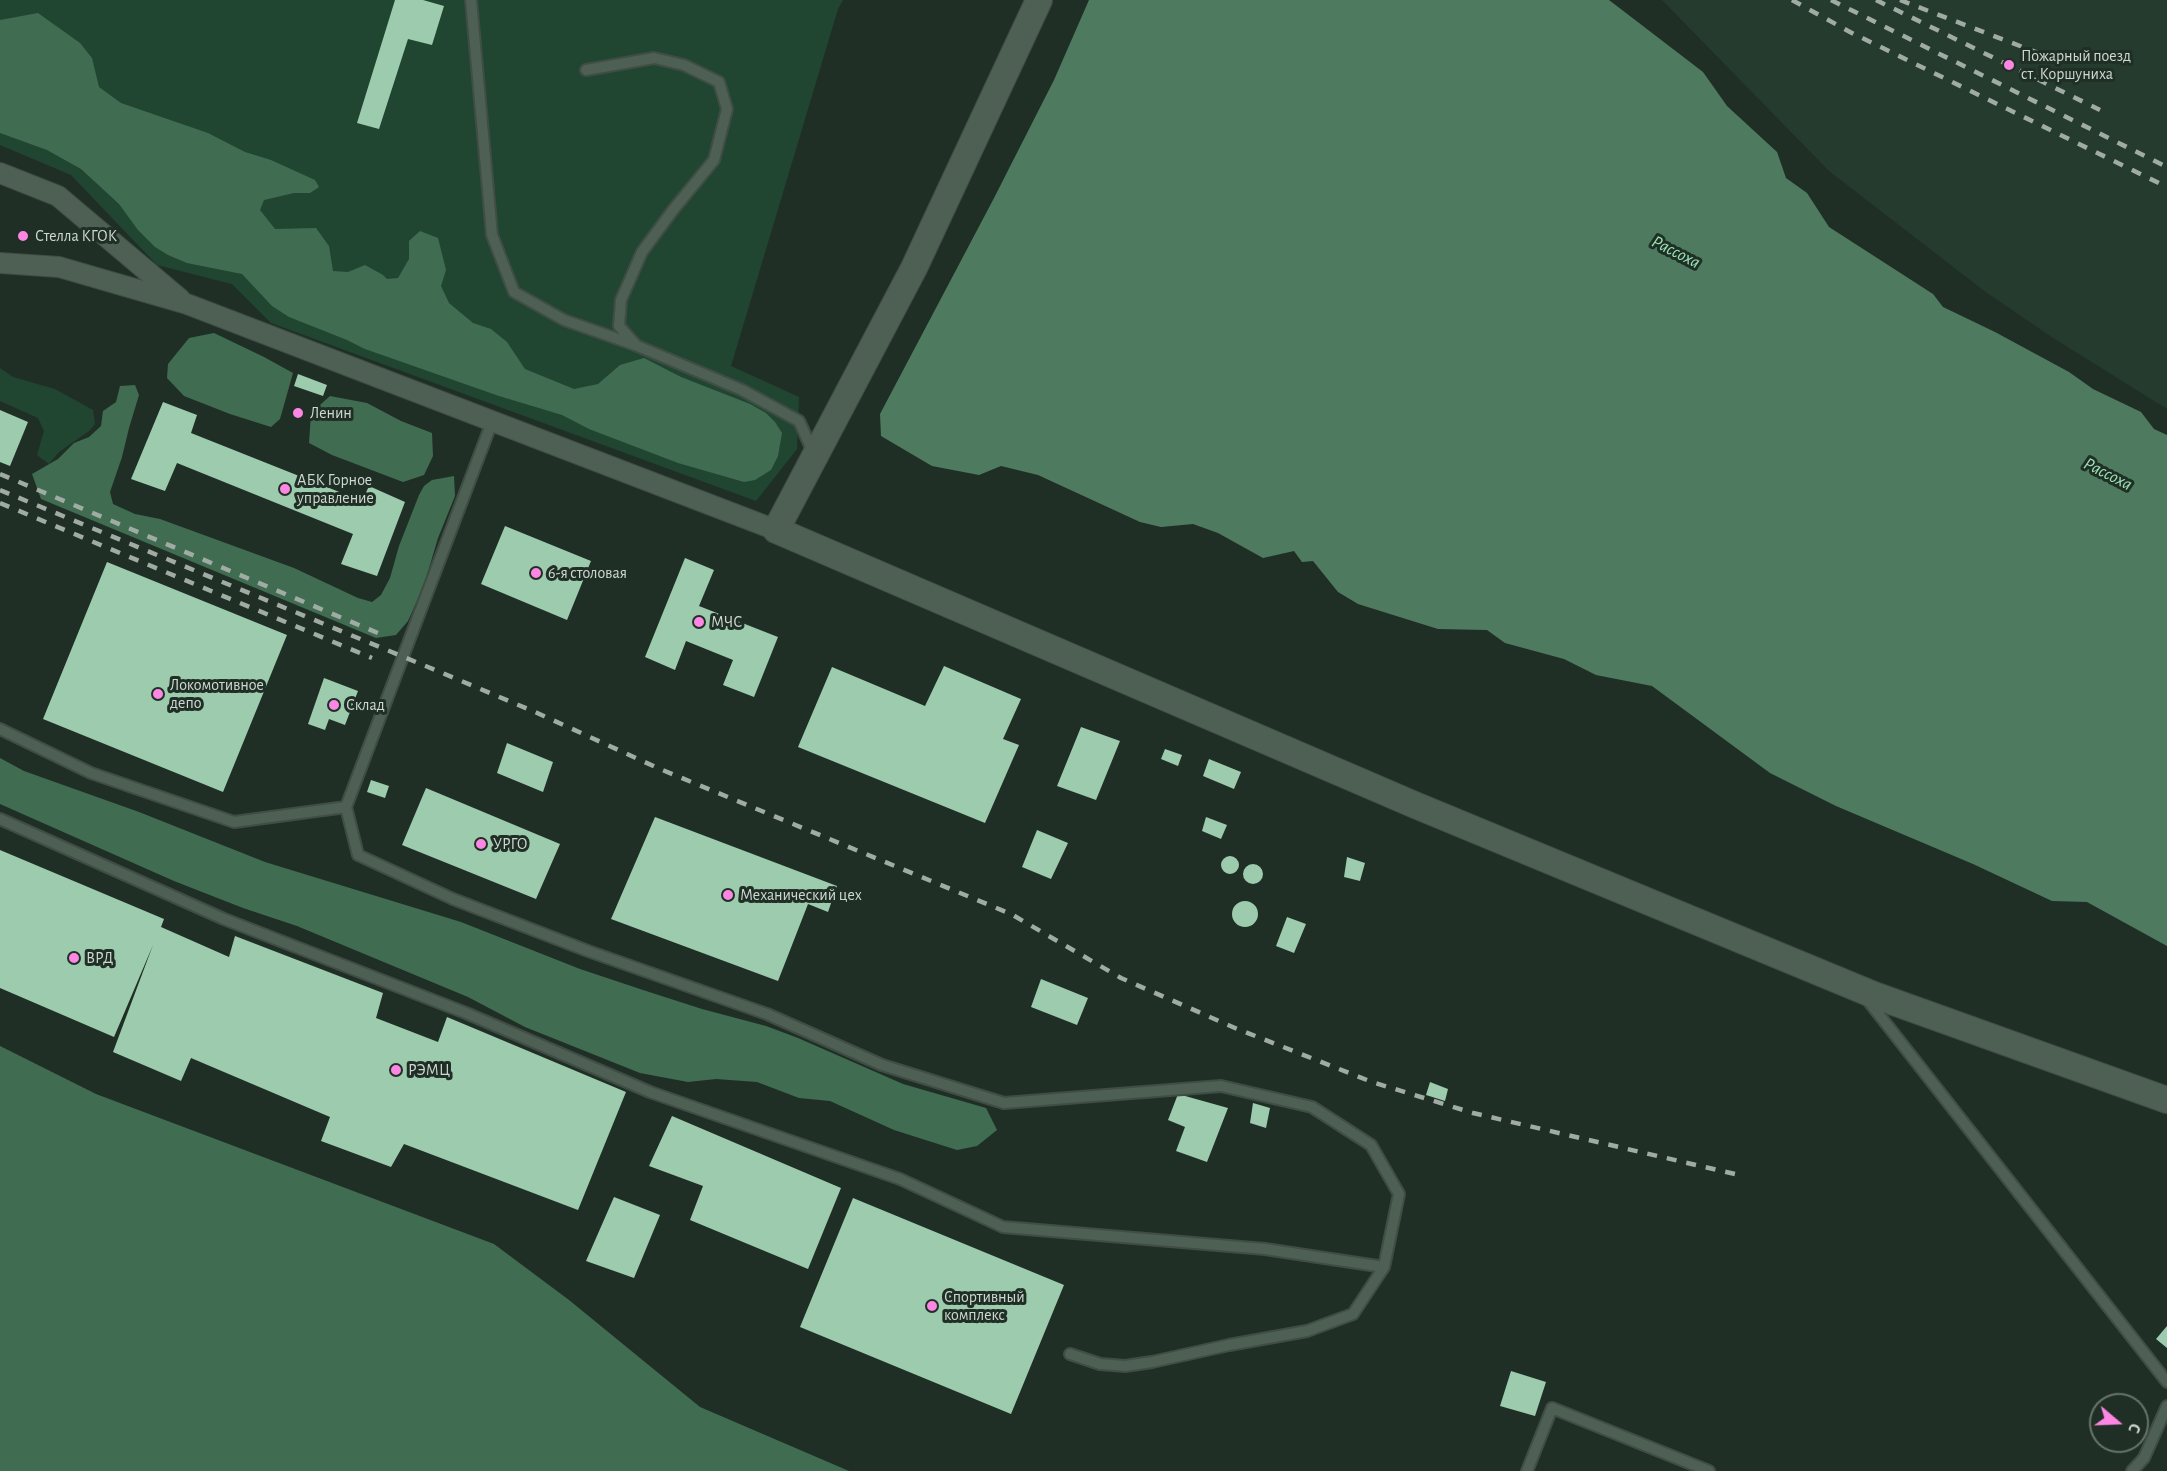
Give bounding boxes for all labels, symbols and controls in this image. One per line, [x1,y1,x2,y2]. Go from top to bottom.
place label: Пожарный поезд ст. Коршуниха [2021,46,2131,84]
marker: Пожарный поезд ст. Коршуниха [2002,58,2016,72]
place label: Стелла КГОК [35,226,117,246]
marker: Стелла КГОК [16,229,30,243]
water label: Рассоха [1648,231,1704,273]
place label: Ленин [310,403,352,423]
marker: Ленин [291,406,305,420]
water label: Рассоха [2080,453,2136,495]
place label: АБК Горное управление [297,470,374,508]
marker: АБК Горное управление [278,482,292,496]
place label: 6-я столовая [548,563,627,583]
marker: 6-я столовая [529,566,543,580]
place label: МЧС [711,612,742,632]
marker: МЧС [692,615,706,629]
place label: Локомотивное депо [170,675,264,713]
marker: Локомотивное депо [151,687,165,701]
place label: Склад [346,695,385,715]
marker: Склад [327,698,341,712]
place label: УРГО [493,834,528,854]
marker: УРГО [474,837,488,851]
place label: Механический цех [740,885,862,905]
marker: Механический цех [721,888,735,902]
place label: ВРД [86,948,113,968]
marker: ВРД [67,951,81,965]
place label: РЭМЦ [408,1060,450,1080]
marker: РЭМЦ [389,1063,403,1077]
place label: Спортивный комплекс [944,1287,1025,1325]
marker: Спортивный комплекс [925,1299,939,1313]
north arrow [2089,1393,2149,1453]
text: С [2125,1421,2143,1435]

